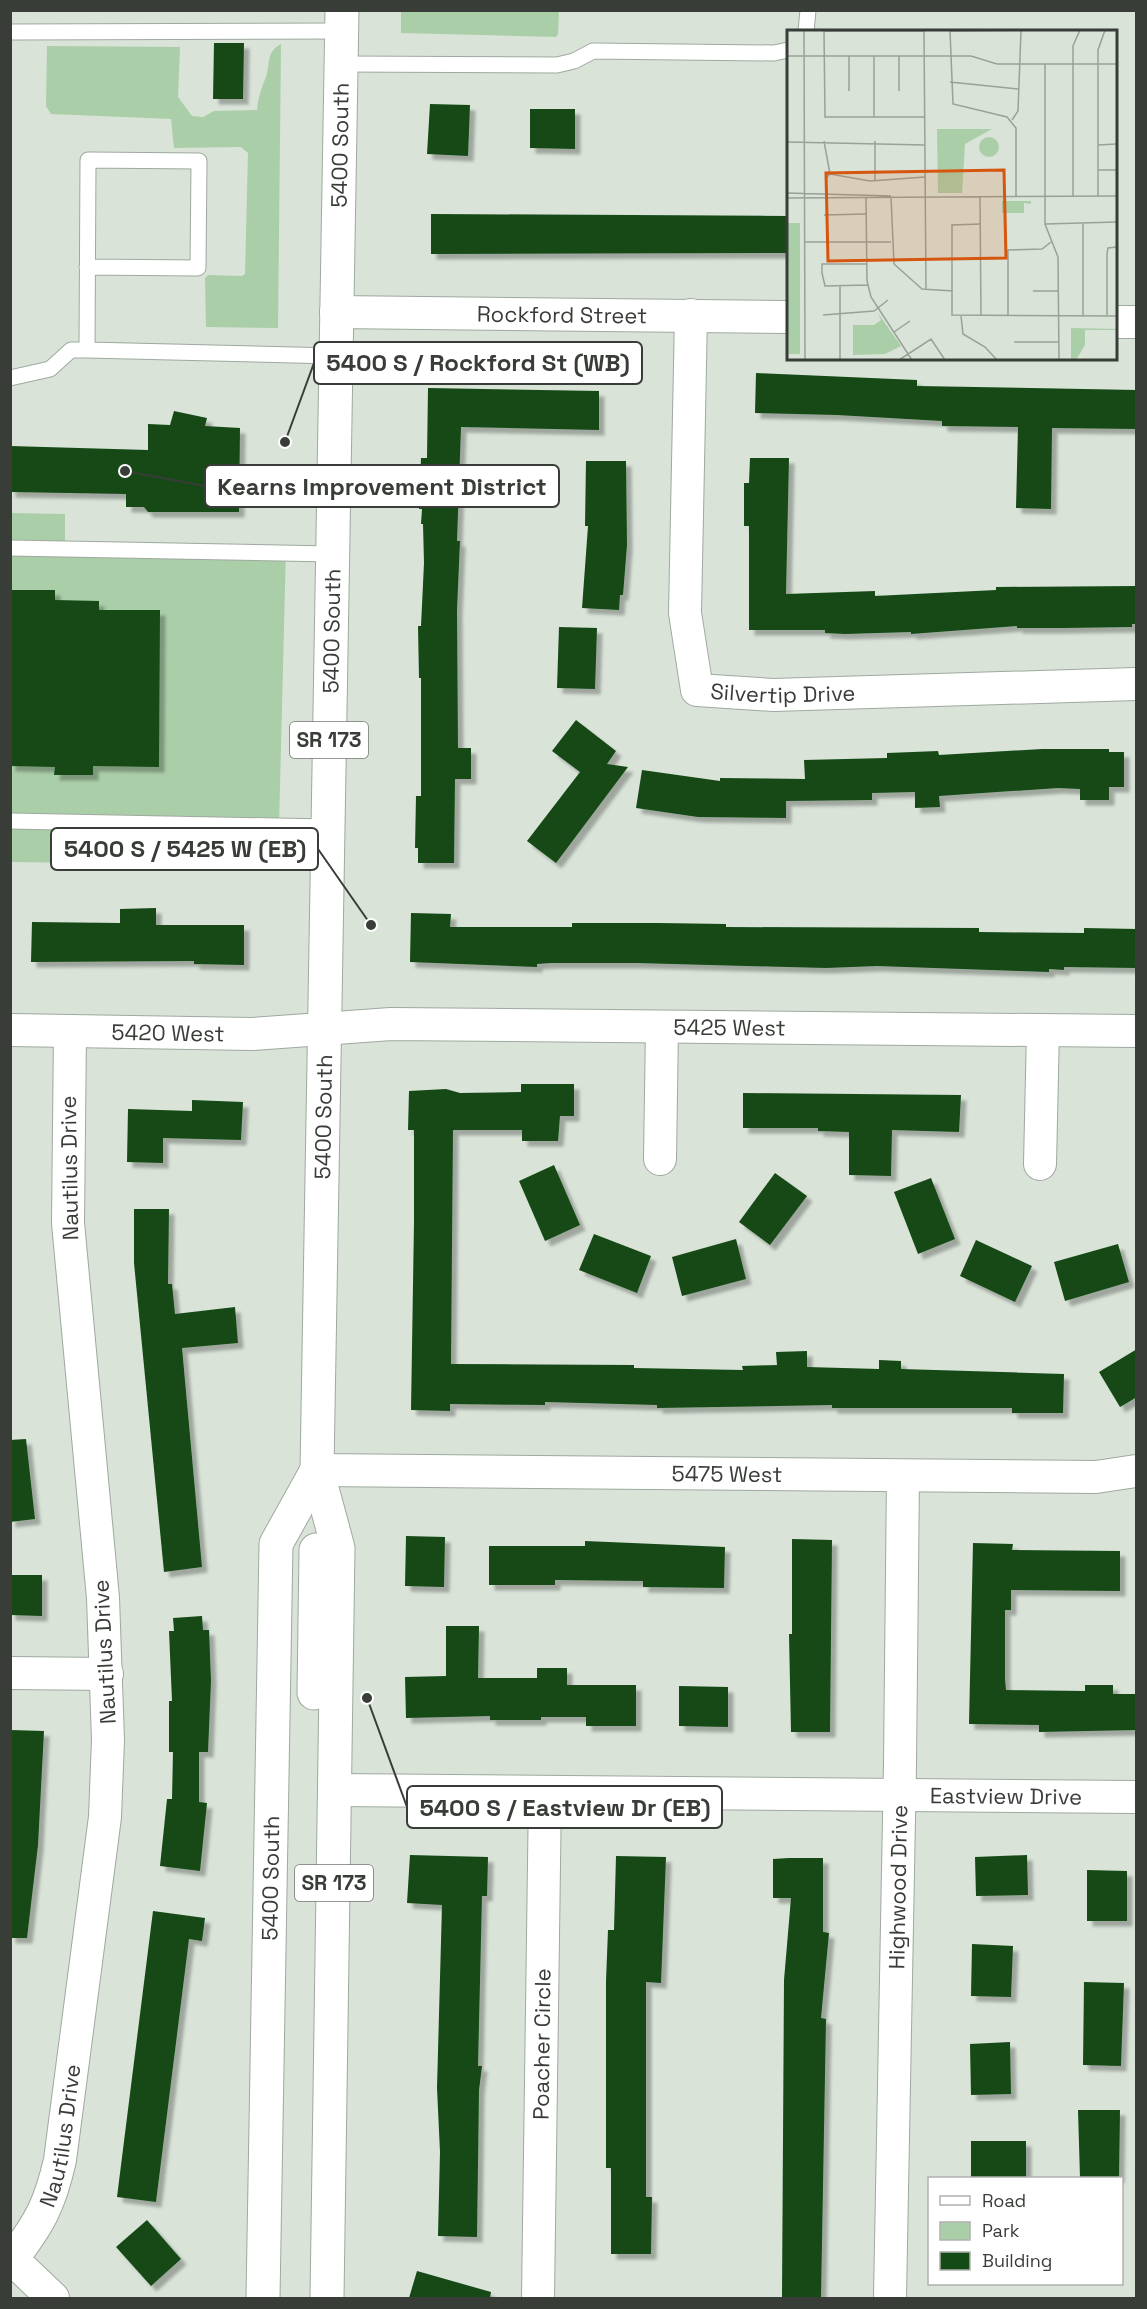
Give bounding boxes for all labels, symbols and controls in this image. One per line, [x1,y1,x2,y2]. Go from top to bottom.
inset map [787,30,1117,360]
street label: 5400 South [325,82,355,208]
street label: Rockford Street [477,300,647,329]
callout: 5400 S / Rockford St (WB) [314,342,642,384]
text: 5400 S / Rockford St (WB) [326,347,630,378]
callout: Kearns Improvement District [205,465,559,507]
text: Kearns Improvement District [217,471,547,502]
street label: 5400 South [316,568,346,694]
street label: Silvertip Drive [710,677,856,709]
road number: SR 173 [290,722,368,758]
callout: 5400 S / 5425 W (EB) [51,828,318,870]
text: 5400 S / 5425 W (EB) [64,833,306,864]
street label: 5425 West [673,1013,786,1042]
street label: 5420 West [111,1018,225,1048]
street label: 5400 South [308,1054,338,1180]
street label: Nautilus Drive [54,1095,84,1241]
street label: 5475 West [671,1459,783,1488]
street label: Nautilus Drive [86,1579,122,1725]
street label: Eastview Drive [930,1781,1082,1811]
callout: 5400 S / Eastview Dr (EB) [407,1786,722,1828]
text: 5400 S / Eastview Dr (EB) [419,1792,711,1823]
street label: Highwood Drive [882,1805,913,1970]
street label: 5400 South [255,1815,285,1941]
road number: SR 173 [295,1865,373,1901]
street label: Poacher Circle [526,1968,557,2120]
street label: Nautilus Drive [33,2062,86,2211]
legend [928,2177,1123,2285]
text: Road [982,2189,1026,2212]
text: Park [982,2219,1020,2242]
text: Building [982,2249,1052,2272]

